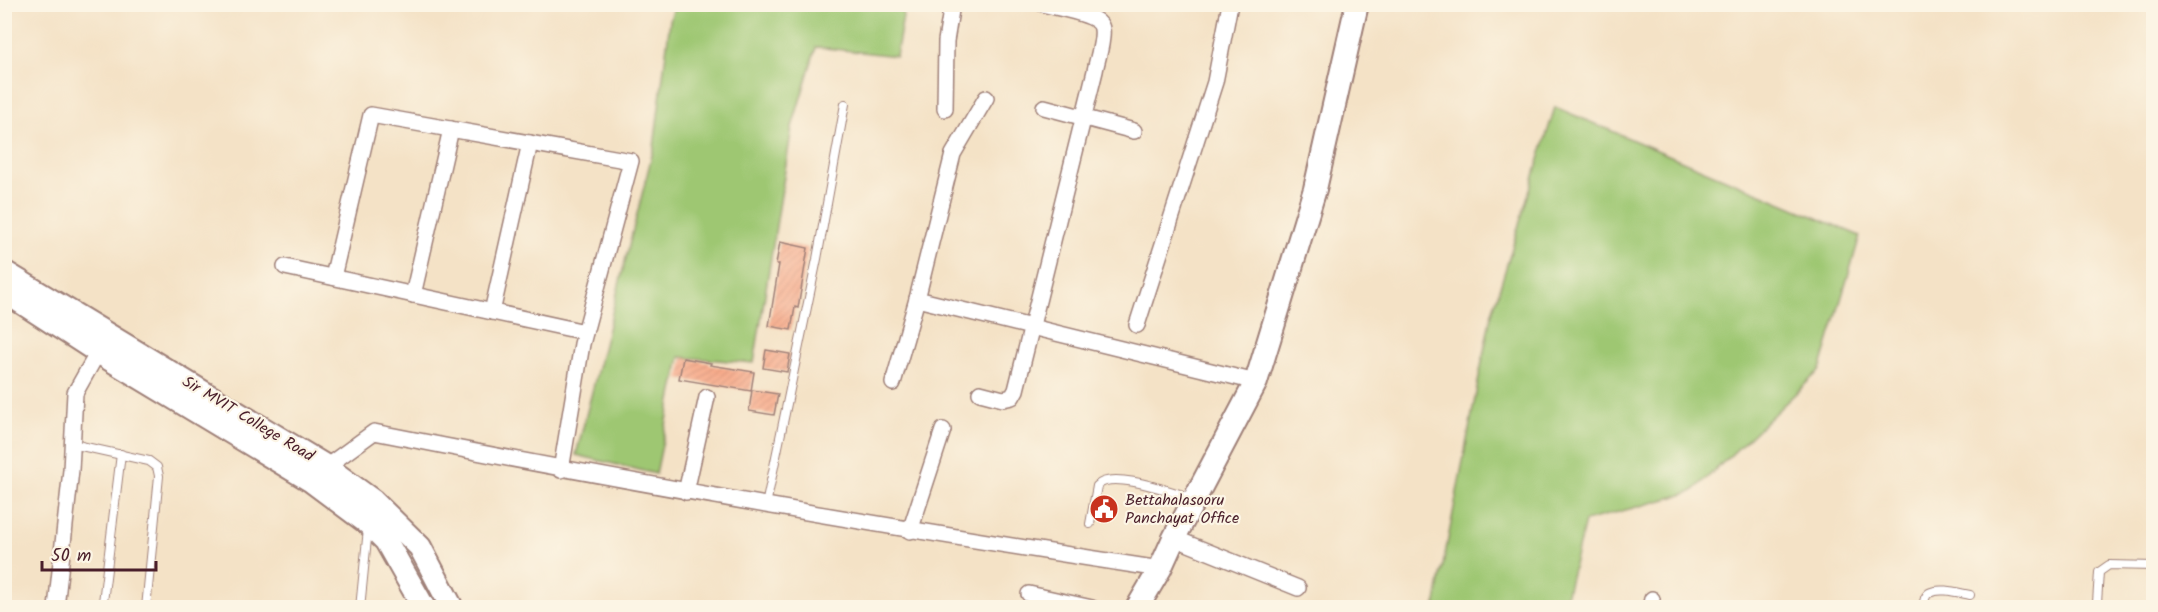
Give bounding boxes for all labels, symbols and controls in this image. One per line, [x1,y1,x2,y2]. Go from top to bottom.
street label: Sir MVIT College Road [177,370,320,469]
place label: Bettahalasooru Panchayat Office [1125,488,1239,531]
public building icon: Bettahalasooru Panchayat Office [1088,493,1120,525]
scale bar [42,534,156,572]
text: 50 m [51,542,91,571]

